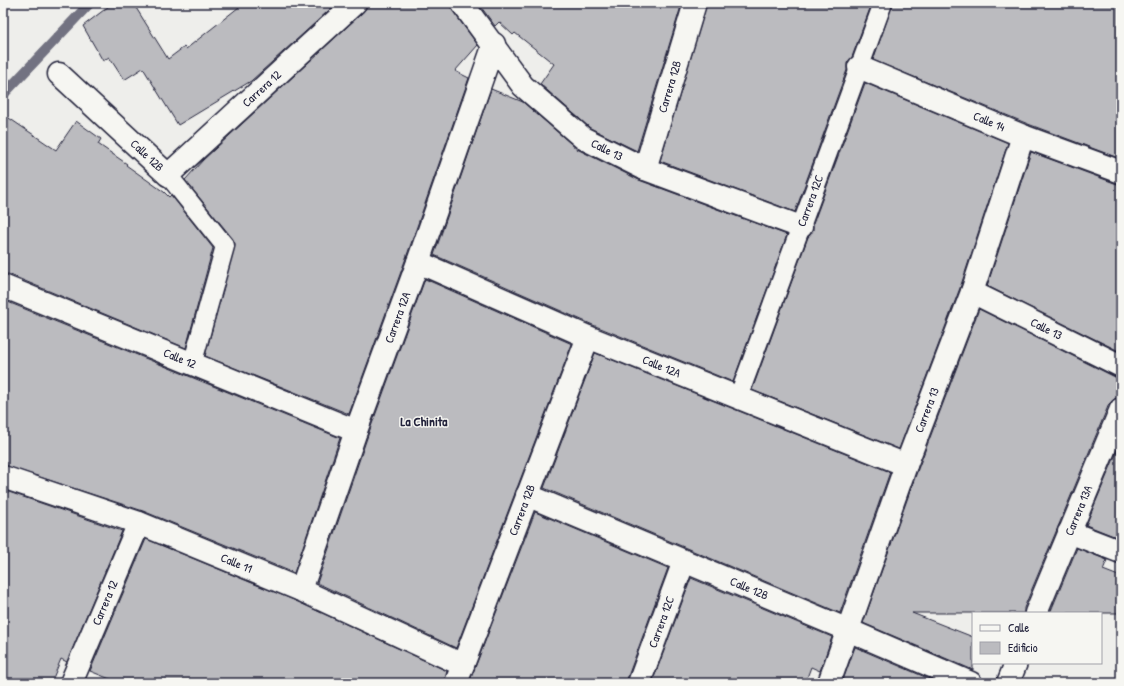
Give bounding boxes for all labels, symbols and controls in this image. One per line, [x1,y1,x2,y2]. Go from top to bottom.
street label: Carrera 12B [653,58,685,115]
street label: Carrera 12 [238,66,285,111]
street label: Calle 14 [971,107,1008,136]
street label: Calle 13 [588,134,626,165]
street label: Calle 12B [127,135,168,175]
street label: Carrera 12C [793,172,827,229]
street label: Carrera 12A [380,289,414,345]
street label: Calle 13 [1028,313,1065,344]
street label: Calle 12 [161,344,199,373]
street label: Calle 12A [640,351,683,381]
street label: Carrera 13 [910,385,943,435]
district label: La Chinita [401,412,448,430]
street label: Carrera 12B [504,482,539,538]
street label: Carrera 13A [1060,482,1096,538]
street label: Calle 11 [218,549,255,577]
street label: Calle 12B [728,572,771,604]
street label: Carrera 12 [87,577,122,628]
street label: Carrera 12C [644,593,678,650]
legend [972,612,1102,664]
text: Calle [1008,619,1029,636]
text: Edificio [1008,639,1038,656]

